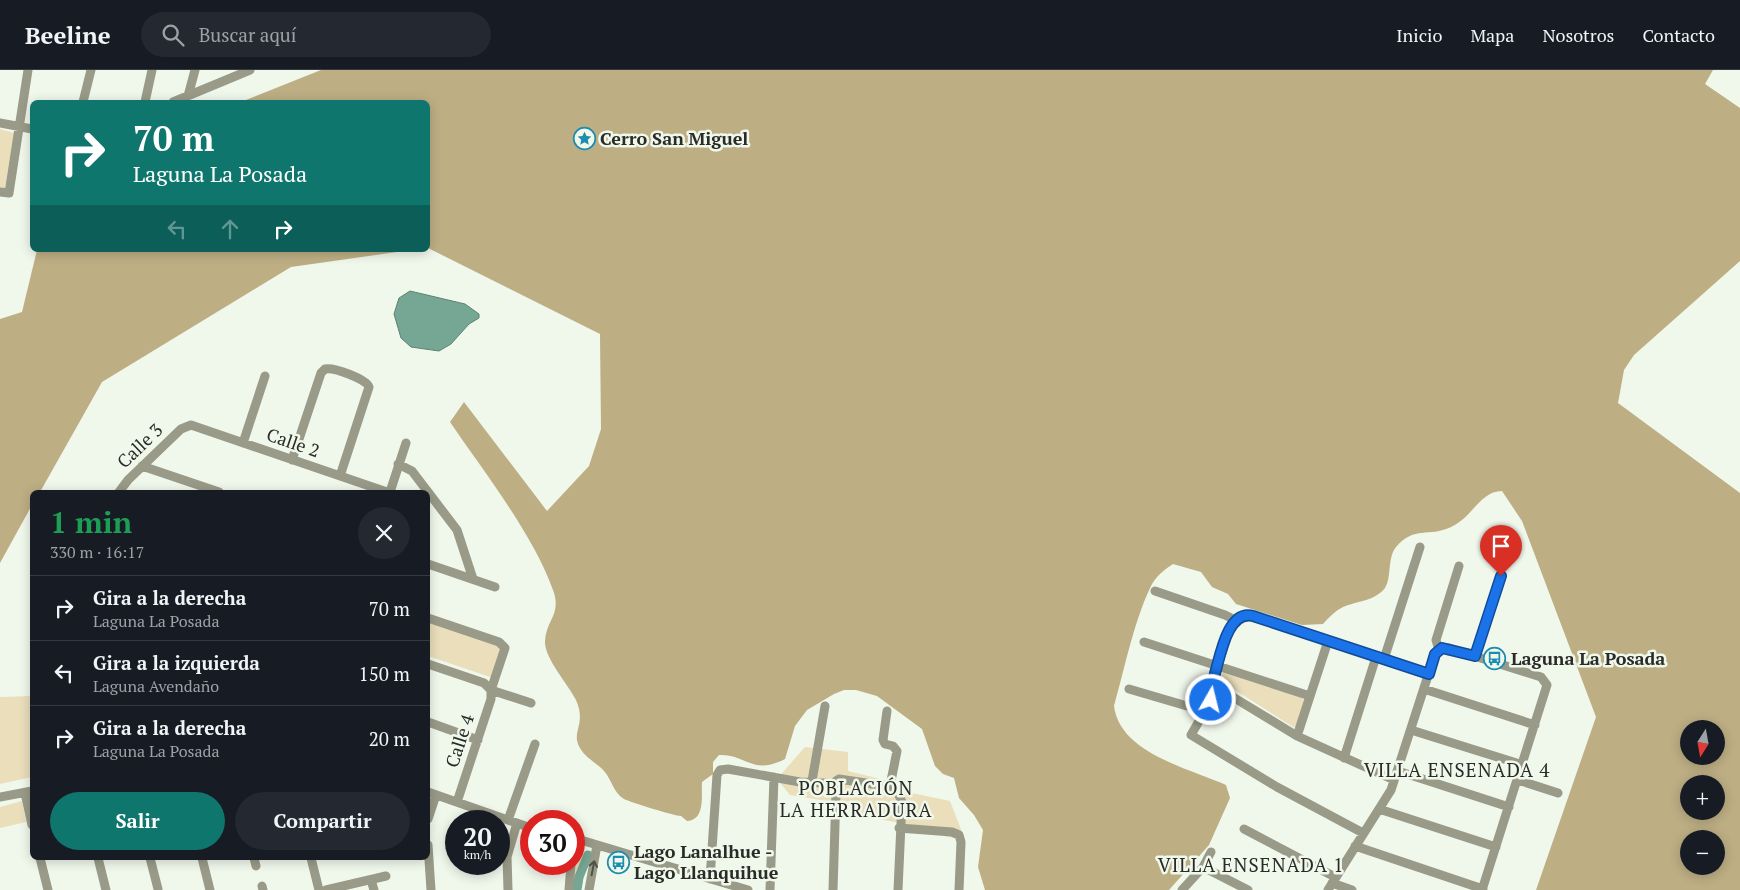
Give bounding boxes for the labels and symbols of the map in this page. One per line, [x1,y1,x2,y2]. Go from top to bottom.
place label: Cerro San Miguel [600,126,748,150]
place icon: Cerro San Miguel [572,127,596,151]
street label: Calle 3 [111,418,167,473]
street label: Calle 2 [264,422,323,462]
pin [1480,525,1522,576]
place label: Laguna La Posada [1511,646,1665,670]
bus stop icon: Laguna La Posada [1483,647,1507,671]
position arrow [1184,673,1236,725]
street label: Calle 4 [439,711,479,770]
north arrow [1680,720,1725,765]
district label: VILLA ENSENADA 4 [1364,757,1550,782]
district label: POBLACIÓN LA HERRADURA [779,775,933,822]
speed limit sign: 30 [520,810,585,875]
place label: Lago Lanalhue - Lago Llanquihue [634,839,779,884]
bus stop icon: Lago Lanalhue - Lago Llanquihue [606,850,630,874]
district label: VILLA ENSENADA 1 [1158,852,1344,877]
one-way arrow [589,860,598,876]

